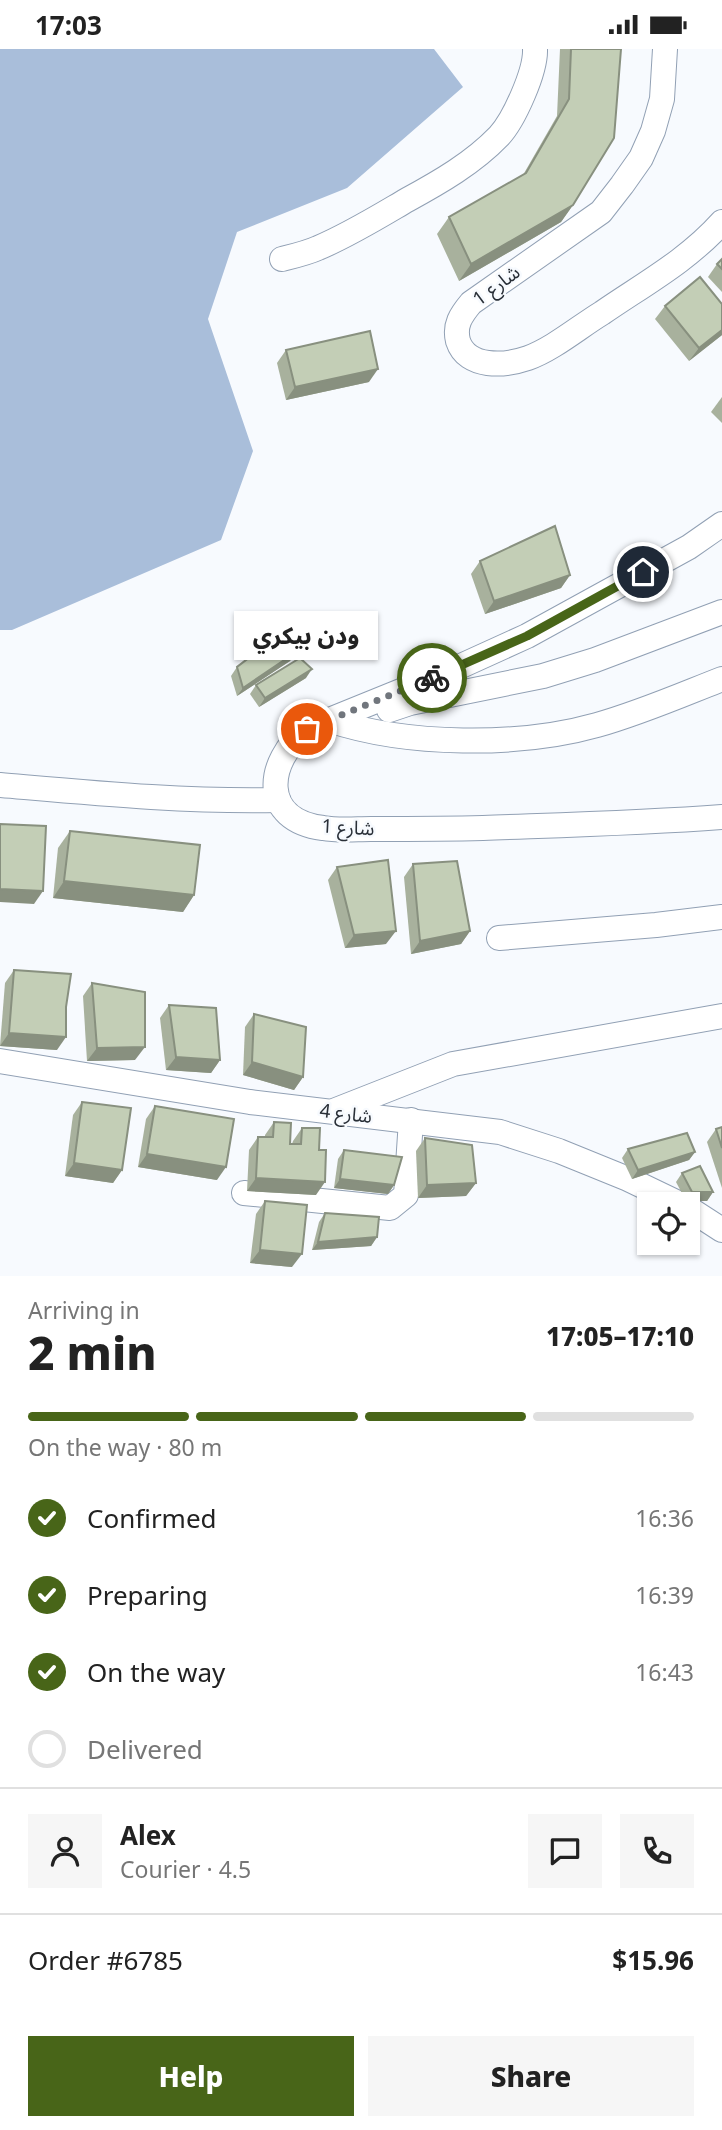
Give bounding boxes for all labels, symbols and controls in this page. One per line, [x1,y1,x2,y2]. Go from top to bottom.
text: 17:03 [35,7,102,43]
street label: شارع 1 [467,259,526,312]
pin [613,542,673,602]
icon: home [624,553,662,591]
callout: ودن بيكري [235,610,379,659]
text: ودن بيكري [253,619,359,651]
courier [397,643,467,713]
icon: bike [413,659,451,697]
pin [277,699,337,759]
icon: bag [288,710,326,748]
street label: شارع 1 [321,813,375,842]
street label: شارع 4 [318,1097,374,1130]
map controls [637,1192,700,1255]
button: locate [637,1192,700,1255]
text: Arriving in [28,1294,140,1326]
text: 17:05–17:10 [546,1318,694,1354]
text: 2 min [28,1321,157,1383]
text: On the way · 80 m [28,1431,222,1463]
icon: check [28,1499,66,1537]
text: Confirmed [87,1500,217,1536]
text: 16:36 [635,1502,694,1534]
icon: check [28,1576,66,1614]
text: Preparing [87,1577,208,1613]
text: 16:39 [635,1579,694,1611]
icon: check [28,1653,66,1691]
text: On the way [87,1654,225,1690]
text: 16:43 [635,1656,694,1688]
text: Delivered [87,1731,203,1767]
button: person [28,1814,102,1888]
button: chat [528,1814,602,1888]
button: phone [620,1814,694,1888]
text: Alex [120,1817,176,1853]
text: Courier · 4.5 [120,1853,251,1885]
text: Order #6785 [28,1942,183,1978]
text: $15.96 [612,1942,694,1978]
button: Help [28,2036,354,2116]
button: Share [368,2036,694,2116]

